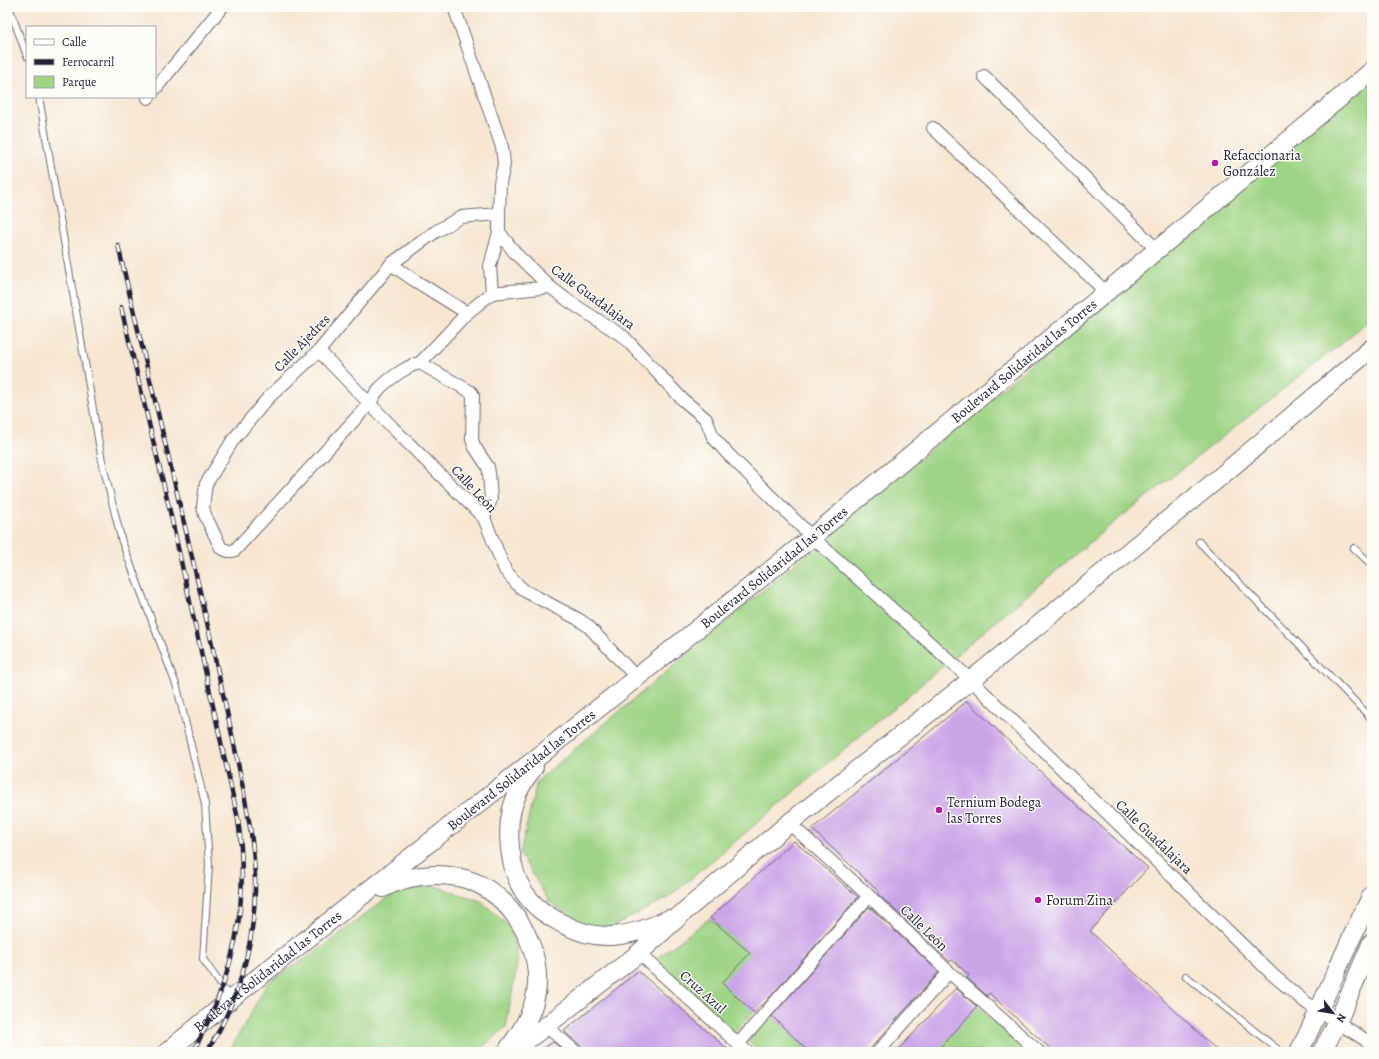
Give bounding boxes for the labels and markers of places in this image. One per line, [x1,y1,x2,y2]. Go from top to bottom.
place label: Refaccionaria González [1223,146,1301,181]
marker: Refaccionaria González [1210,158,1220,168]
place label: Ternium Bodega las Torres [947,793,1042,828]
marker: Ternium Bodega las Torres [934,805,944,815]
place label: Forum Zina [1046,891,1113,910]
marker: Forum Zina [1033,895,1043,905]

